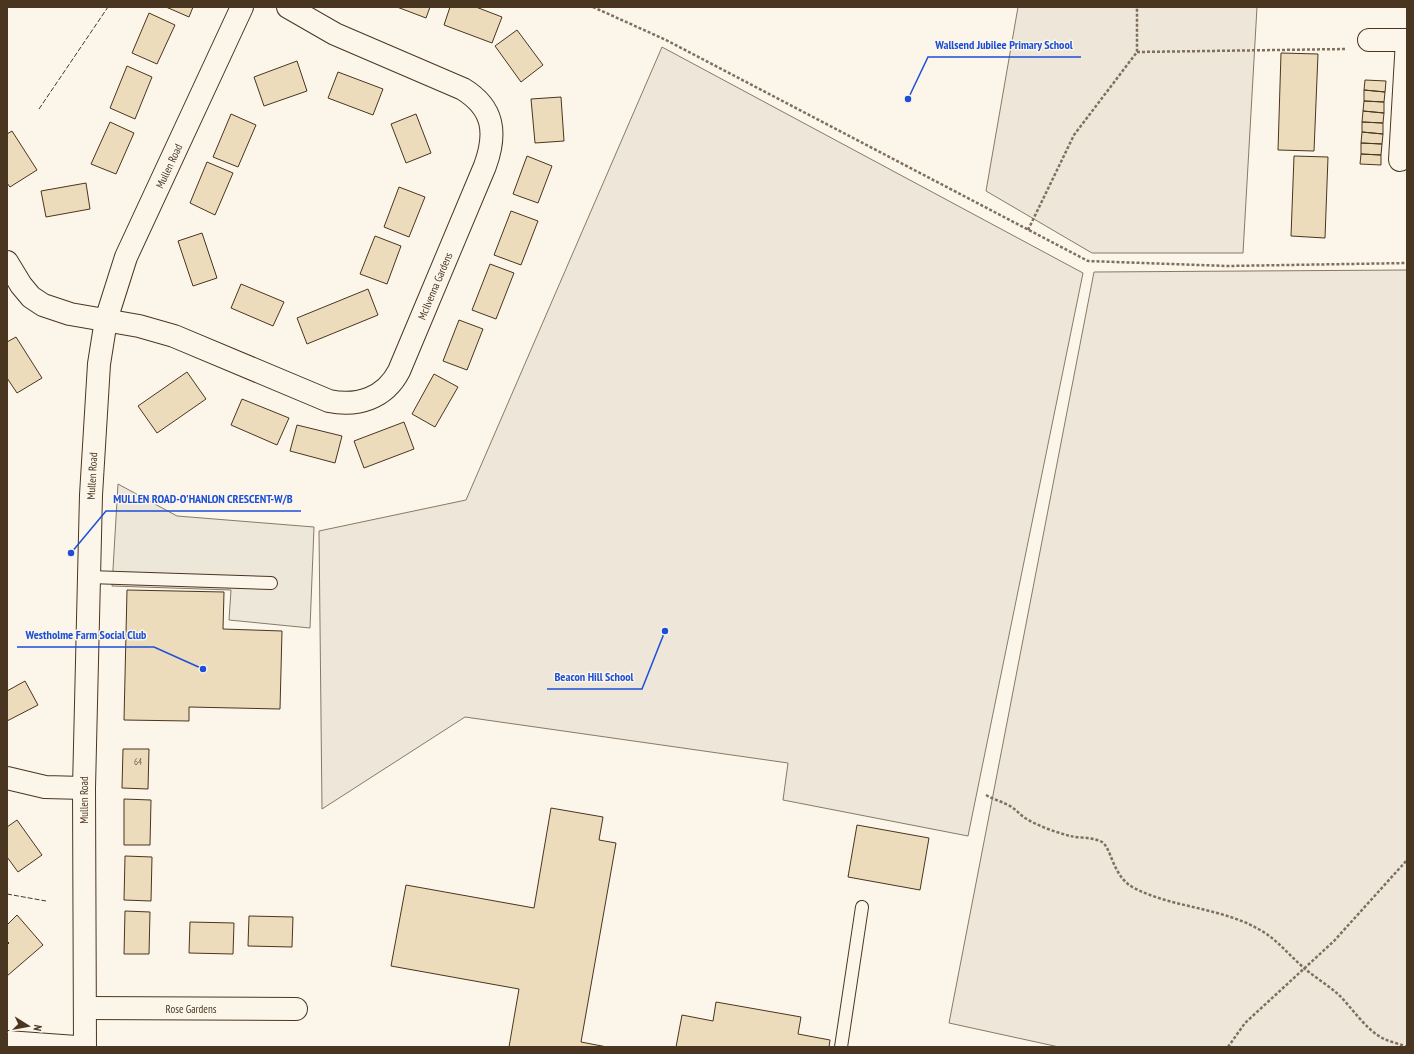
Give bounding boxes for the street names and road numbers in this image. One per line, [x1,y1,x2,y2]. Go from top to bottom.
street label: Mullen Road [153,141,185,190]
street label: McIlvenna Gardens [415,250,456,322]
street label: Mullen Road [84,452,100,500]
street label: Mullen Road [77,776,91,824]
street label: Rose Gardens [166,1002,217,1016]

